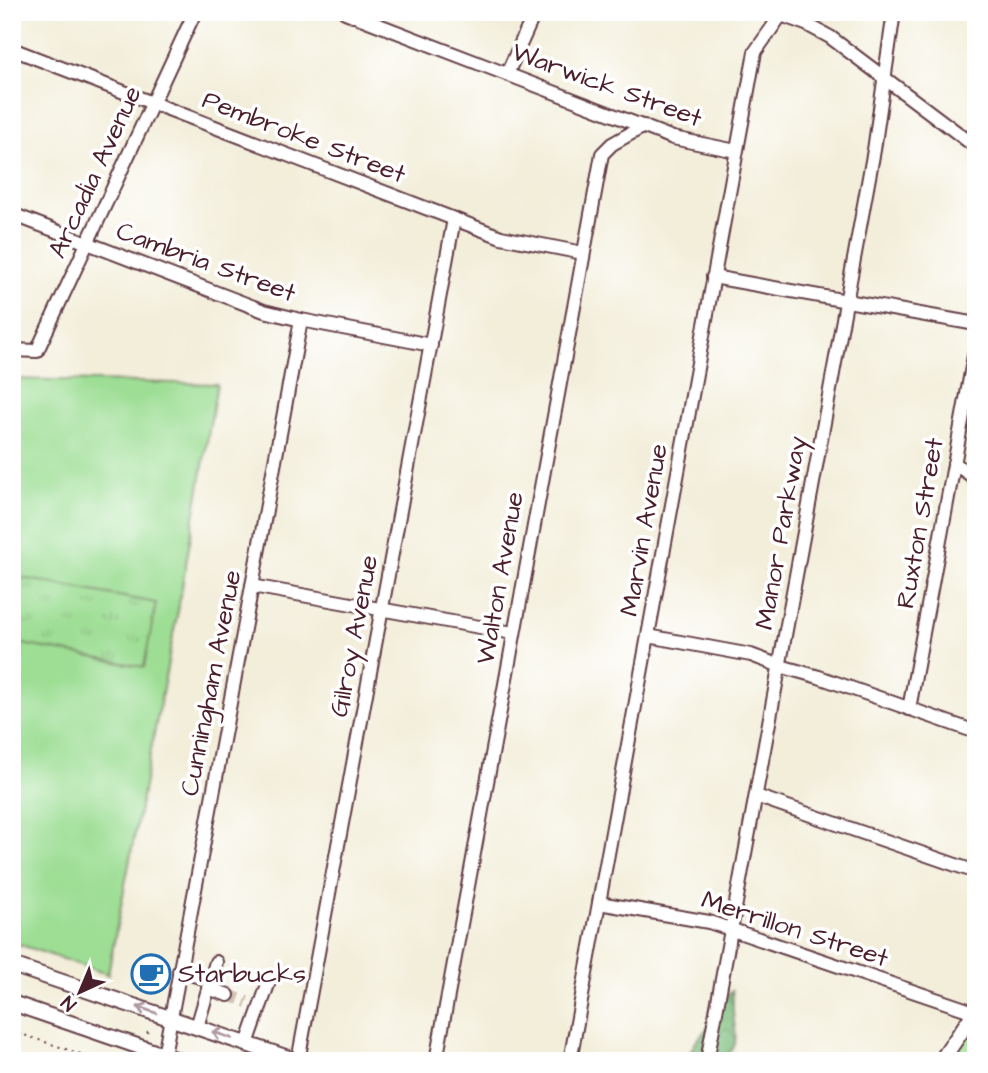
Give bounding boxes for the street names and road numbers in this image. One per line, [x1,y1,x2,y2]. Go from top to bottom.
street label: Warwick Street [507,34,708,136]
street label: Arcadia Avenue [39,80,151,264]
street label: Pembroke Street [197,82,411,193]
street label: Cambria Street [111,213,301,311]
street label: Manor Parkway [746,433,818,633]
street label: Ruxton Street [887,434,953,611]
street label: Marvin Avenue [611,441,677,619]
street label: Walton Avenue [467,489,533,667]
street label: Gilroy Avenue [321,552,389,720]
street label: Cunningham Avenue [171,567,252,799]
street label: Merrillon Street [697,882,894,976]

